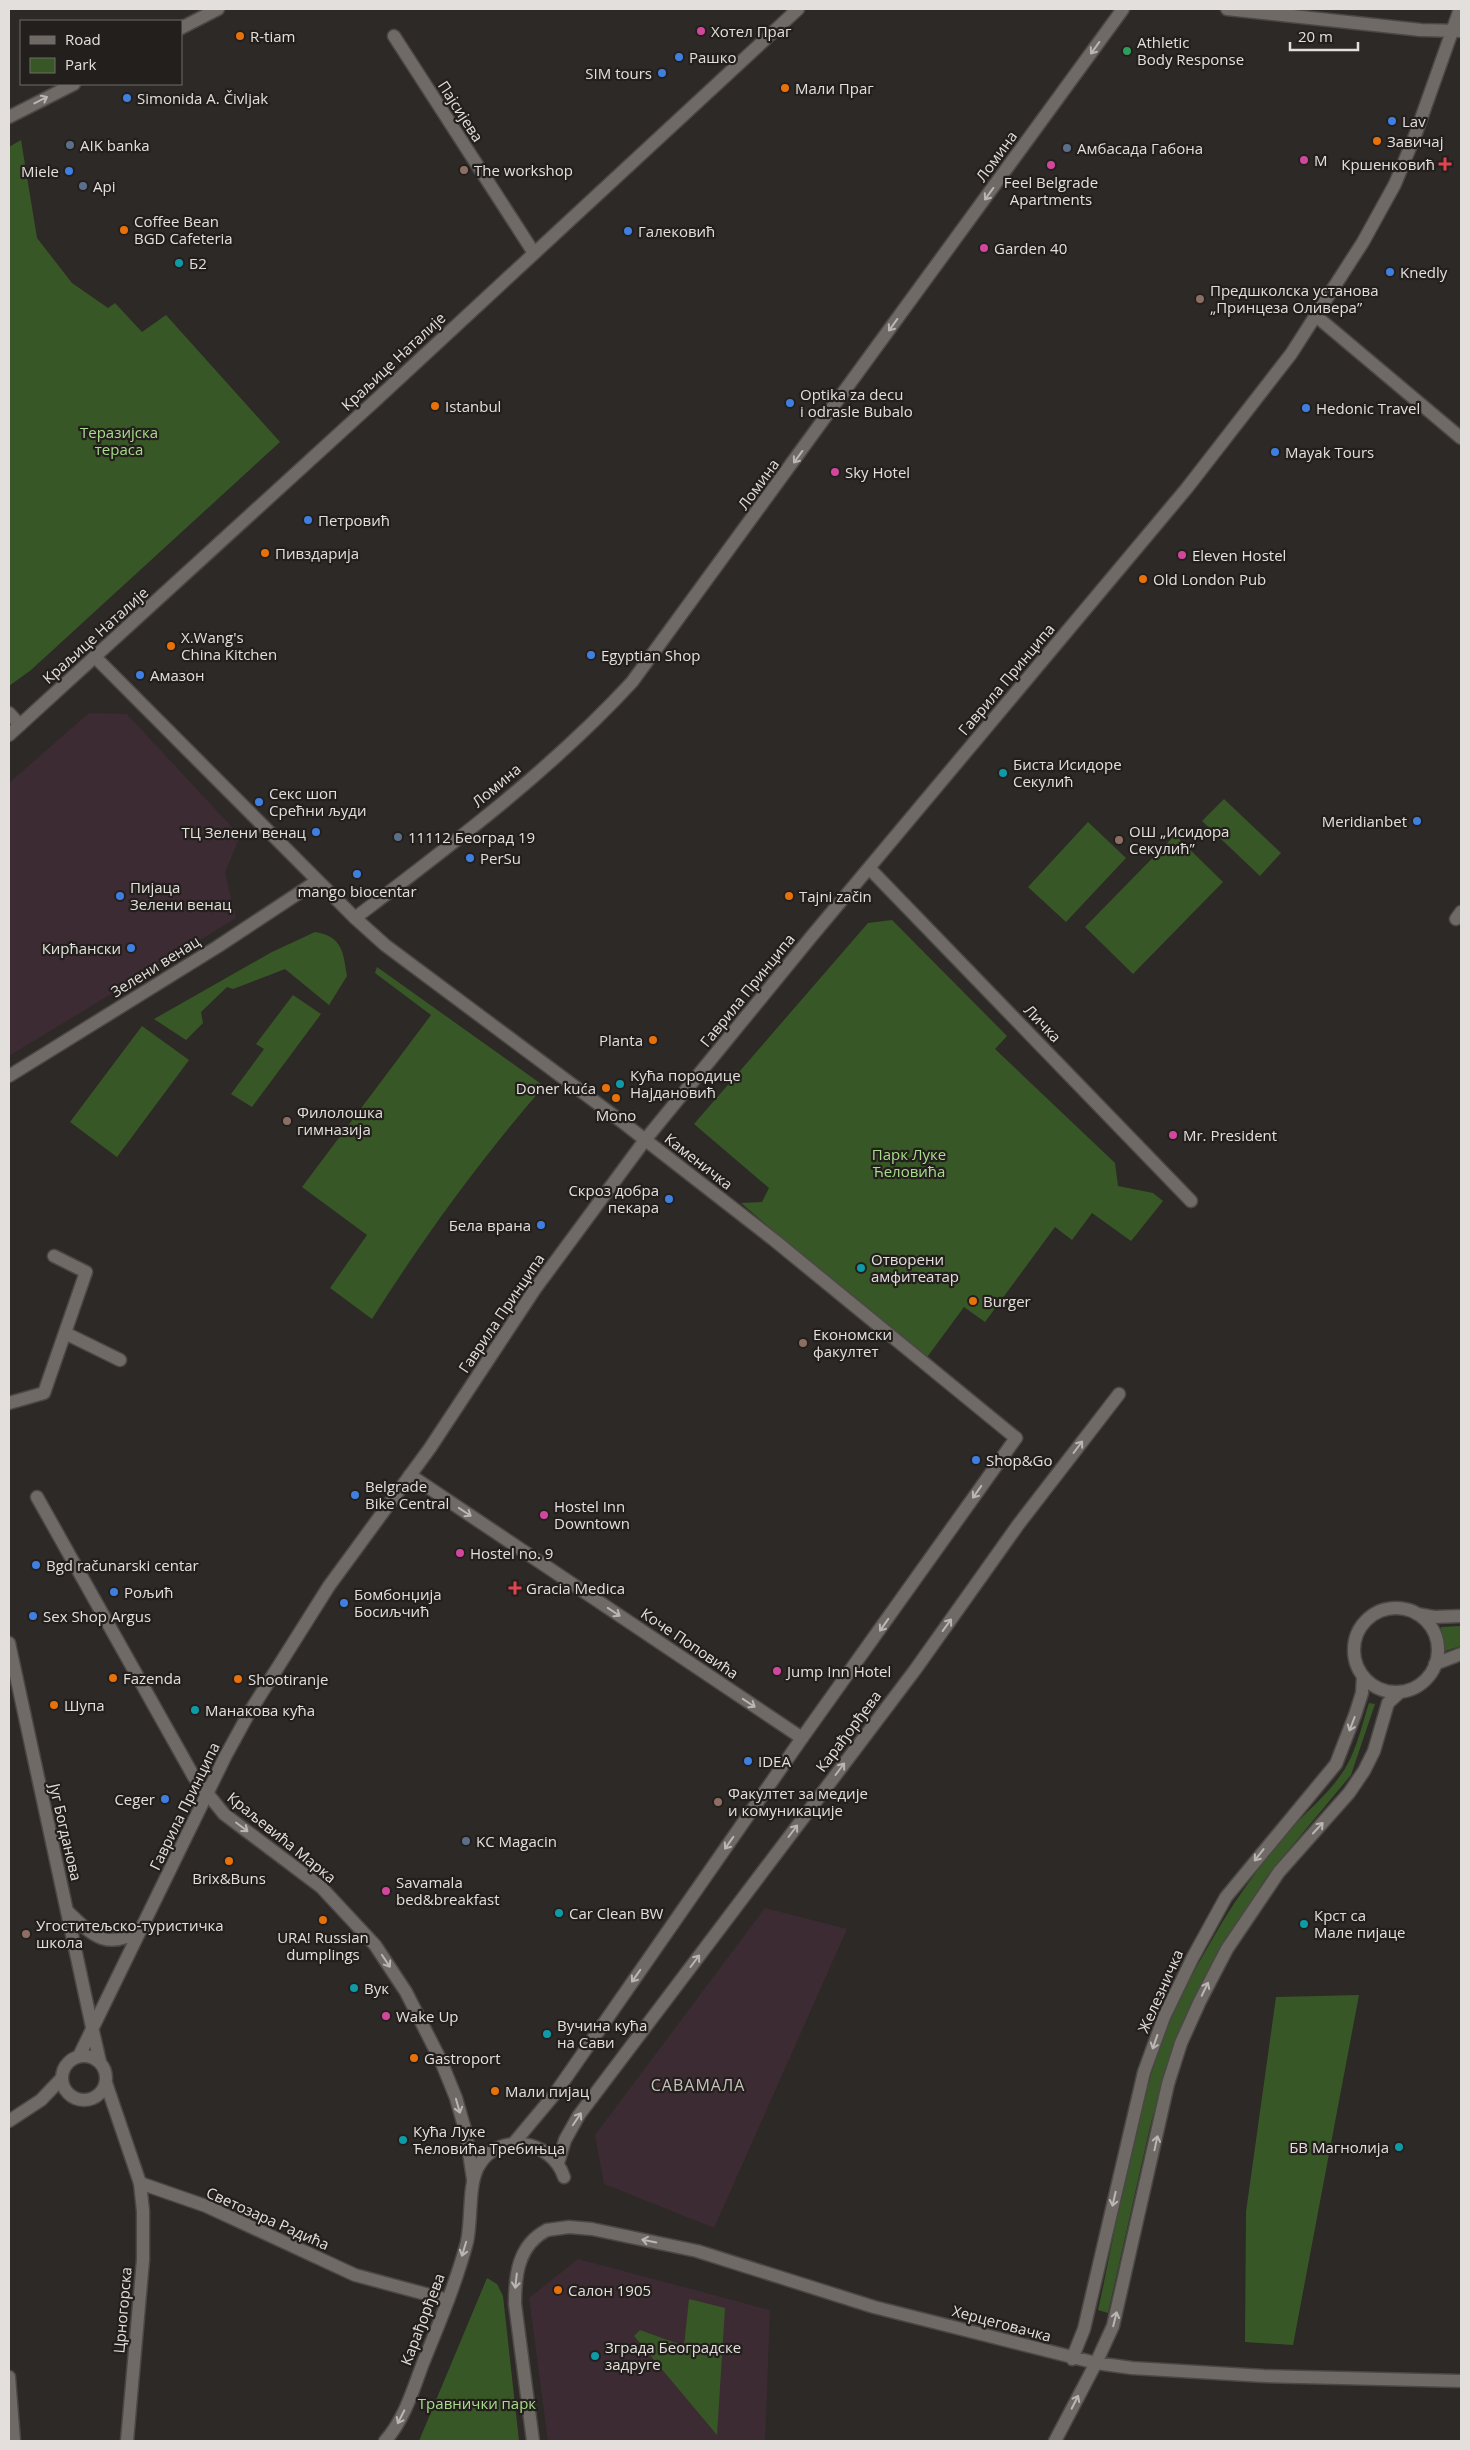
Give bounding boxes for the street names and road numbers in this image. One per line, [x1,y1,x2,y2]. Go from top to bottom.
street label: Пајсијева [434,77,488,145]
street label: Ломина [971,127,1021,185]
street label: Краљице Наталије [337,307,449,415]
street label: Ломина [733,455,783,513]
street label: Краљице Наталије [38,582,152,688]
street label: Гаврила Принципа [953,619,1059,739]
street label: Ломина [467,759,525,811]
street label: Гаврила Принципа [695,929,799,1051]
street label: Зелени венац [107,930,204,1001]
street label: Личка [1020,1000,1066,1046]
street label: Каменичка [661,1128,737,1194]
street label: Гаврила Принципа [454,1249,548,1377]
street label: Коче Поповића [637,1603,743,1683]
street label: Карађорђева [811,1686,885,1776]
street label: Гаврила Принципа [144,1739,224,1873]
street label: Југ Богданова [45,1780,87,1882]
street label: Краљевића Марка [224,1787,340,1887]
street label: Железничка [1133,1946,1187,2036]
street label: Светозара Радића [203,2182,333,2254]
street label: Црногорска [108,2266,136,2354]
street label: Карађорђева [395,2270,449,2368]
street label: Херцеговачка [950,2300,1054,2346]

